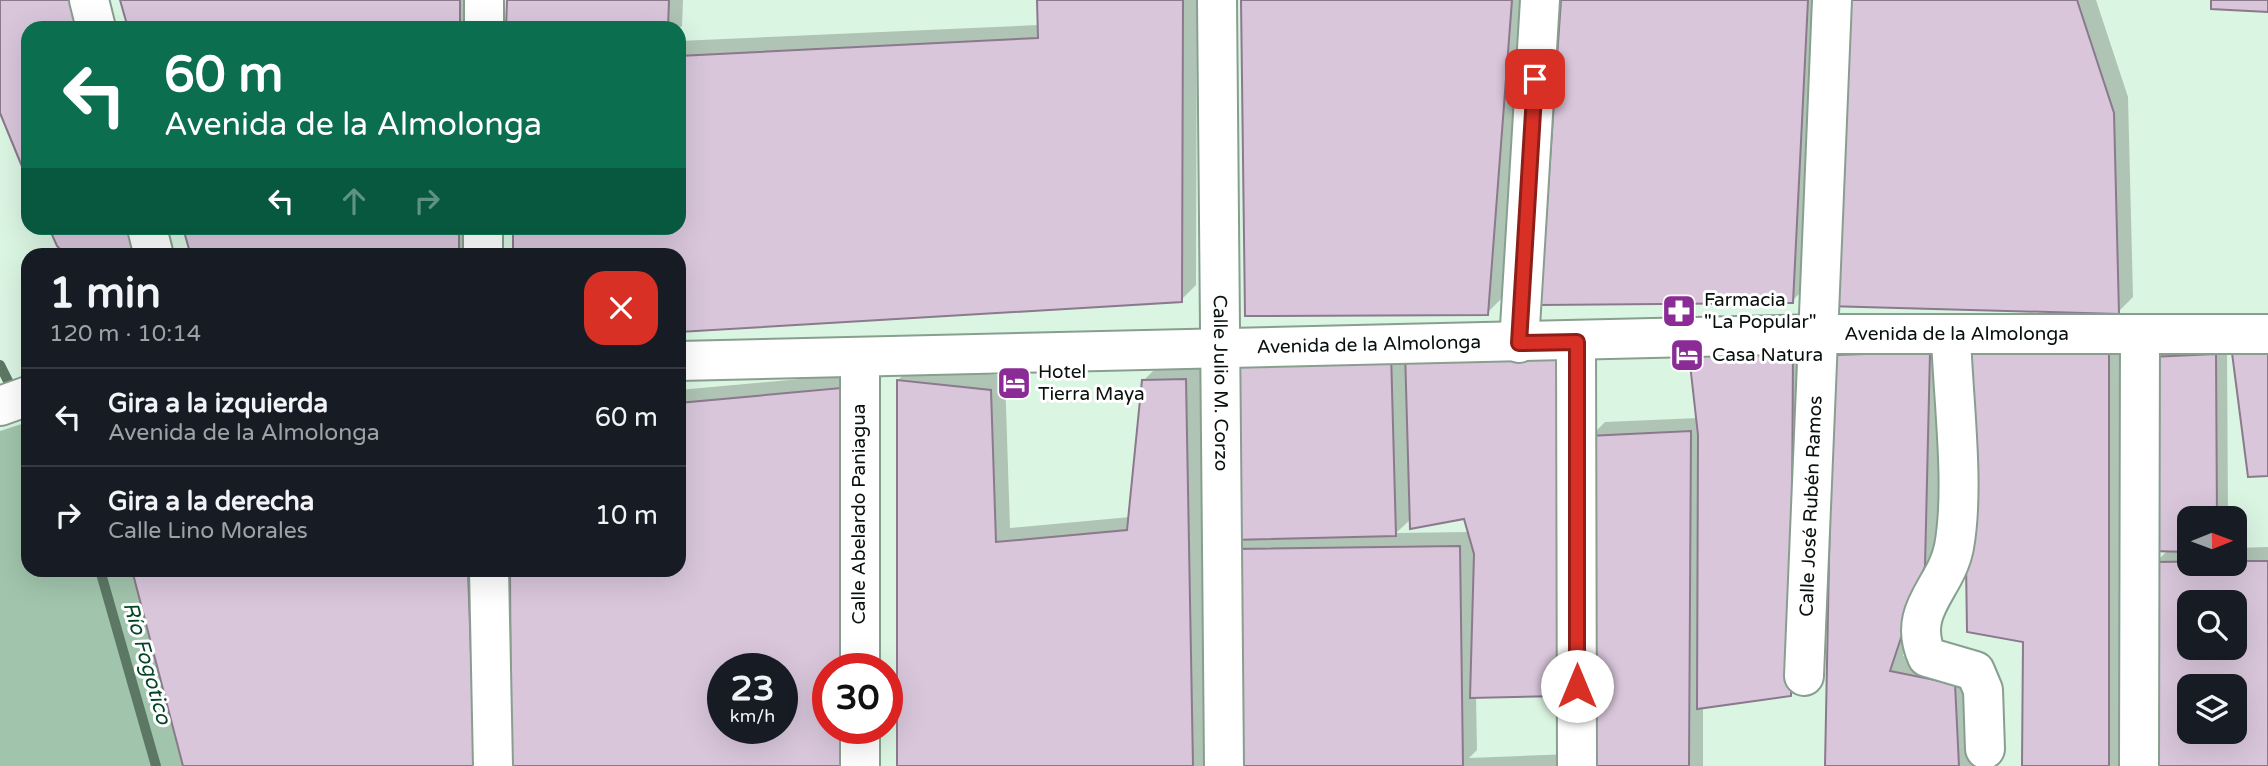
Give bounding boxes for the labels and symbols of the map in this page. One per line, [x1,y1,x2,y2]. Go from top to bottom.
pin [1505,49,1565,109]
place label: Farmacia "La Popular" [1704,289,1816,333]
pharmacy icon: Farmacia "La Popular" [1660,292,1698,330]
street label: Calle Julio M. Corzo [1209,295,1232,471]
street label: Avenida de la Almolonga [1844,323,2069,345]
street label: Avenida de la Almolonga [1256,331,1481,358]
hotel icon: Casa Natura [1668,336,1706,374]
place label: Casa Natura [1712,344,1823,366]
place label: Hotel Tierra Maya [1038,361,1145,405]
hotel icon: Hotel Tierra Maya [995,364,1033,402]
street label: Calle José Rubén Ramos [1795,395,1827,617]
street label: Calle Abelardo Paniagua [848,404,870,624]
north arrow [2177,506,2247,576]
water label: Río Fogotico [118,599,177,728]
position arrow [1540,649,1614,723]
speed limit sign: 30 [812,653,903,744]

